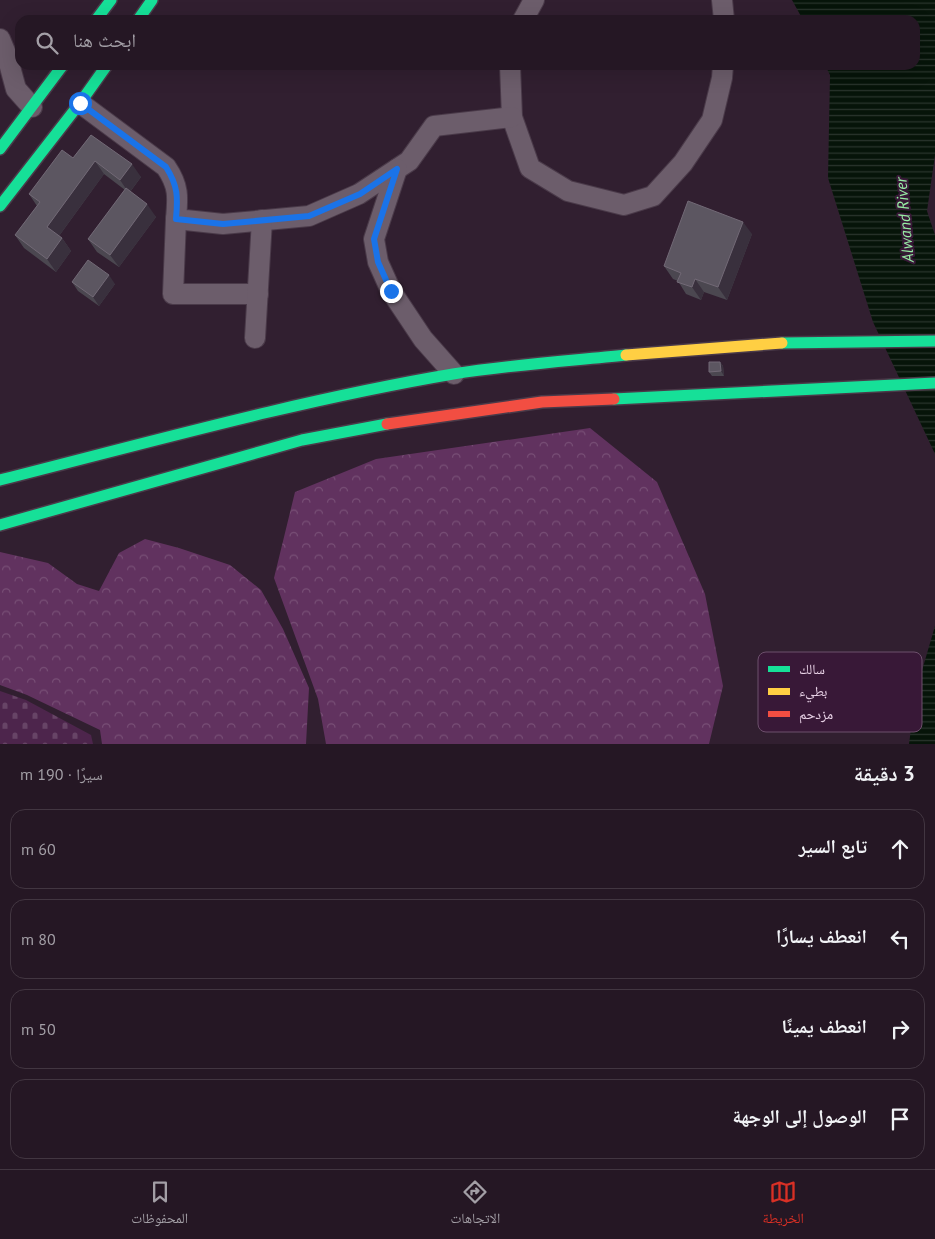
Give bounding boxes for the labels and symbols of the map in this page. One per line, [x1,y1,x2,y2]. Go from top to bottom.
route start [69,92,92,115]
water label: Alwand River [890,175,918,264]
route end [380,280,403,303]
legend [758,652,922,732]
text: سالك [799,660,825,678]
text: بطيء [799,682,828,703]
text: مزدحم [799,705,833,724]

